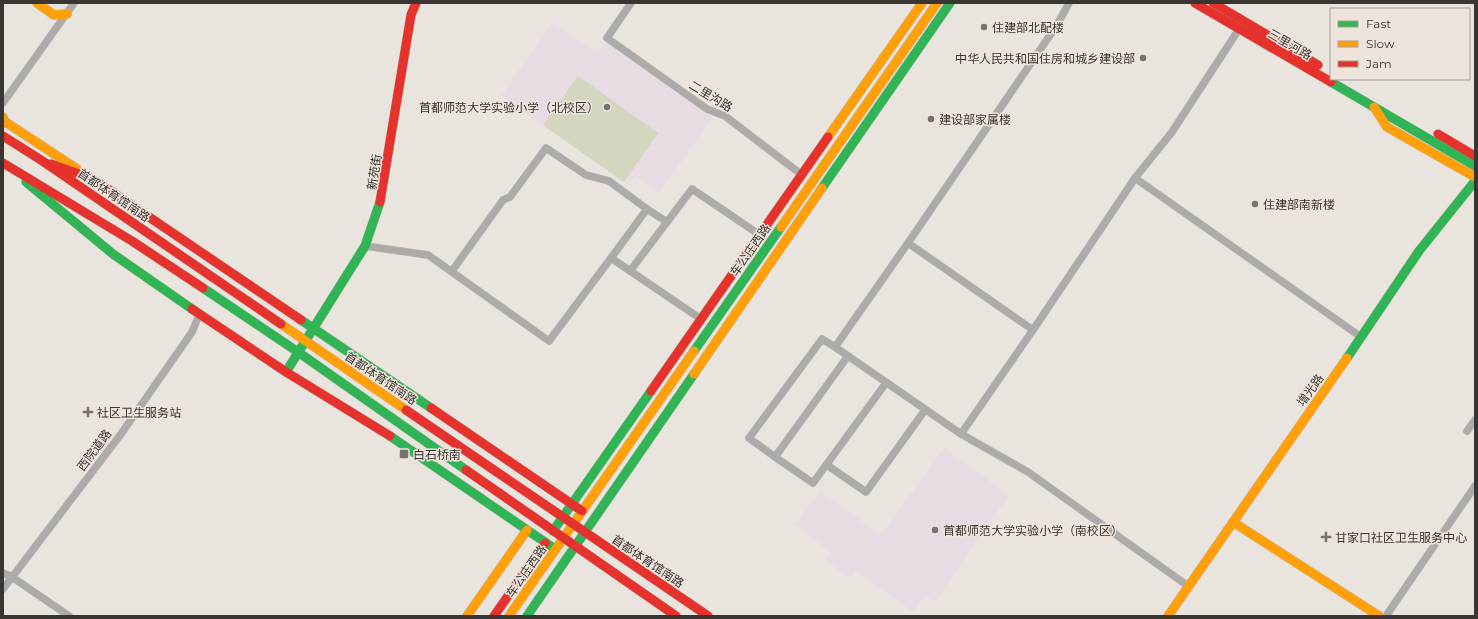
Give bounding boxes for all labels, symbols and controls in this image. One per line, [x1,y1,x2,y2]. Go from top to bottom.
legend [1330,8,1470,80]
text: Fast [1366,16,1391,31]
place label: 住建部北配楼 [992,20,1064,35]
marker: 住建部北配楼 [979,22,989,32]
street label: 三里河路 [1265,26,1315,62]
text: Slow [1366,36,1395,51]
place label: 中华人民共和国住房和城乡建设部 [955,51,1135,66]
marker: 中华人民共和国住房和城乡建设部 [1138,53,1148,63]
text: Jam [1365,56,1392,71]
street label: 二里沟路 [687,77,735,115]
place label: 首都师范大学实验小学（北校区） [419,100,599,115]
marker: 首都师范大学实验小学（北校区） [602,102,612,112]
place label: 建设部家属楼 [939,112,1011,127]
marker: 建设部家属楼 [926,114,936,124]
street label: 新苑街 [364,153,384,191]
street label: 首都体育馆南路 [75,165,153,225]
place label: 住建部南新楼 [1263,197,1335,212]
marker: 住建部南新楼 [1250,199,1260,209]
street label: 车公庄西路 [727,221,773,279]
street label: 首都体育馆南路 [342,348,420,408]
street label: 增光路 [1294,371,1326,409]
place label: 社区卫生服务站 [97,405,181,420]
marker: 社区卫生服务站 [82,406,94,418]
street label: 西院道路 [74,426,114,474]
place label: 白石桥南 [413,447,461,462]
marker: 白石桥南 [398,448,410,460]
place label: 首都师范大学实验小学（南校区） [943,523,1123,538]
marker: 首都师范大学实验小学（南校区） [930,525,940,535]
place label: 甘家口社区卫生服务中心 [1335,530,1467,545]
street label: 首都体育馆南路 [609,531,687,591]
marker: 甘家口社区卫生服务中心 [1320,531,1332,543]
street label: 车公庄西路 [503,542,549,600]

